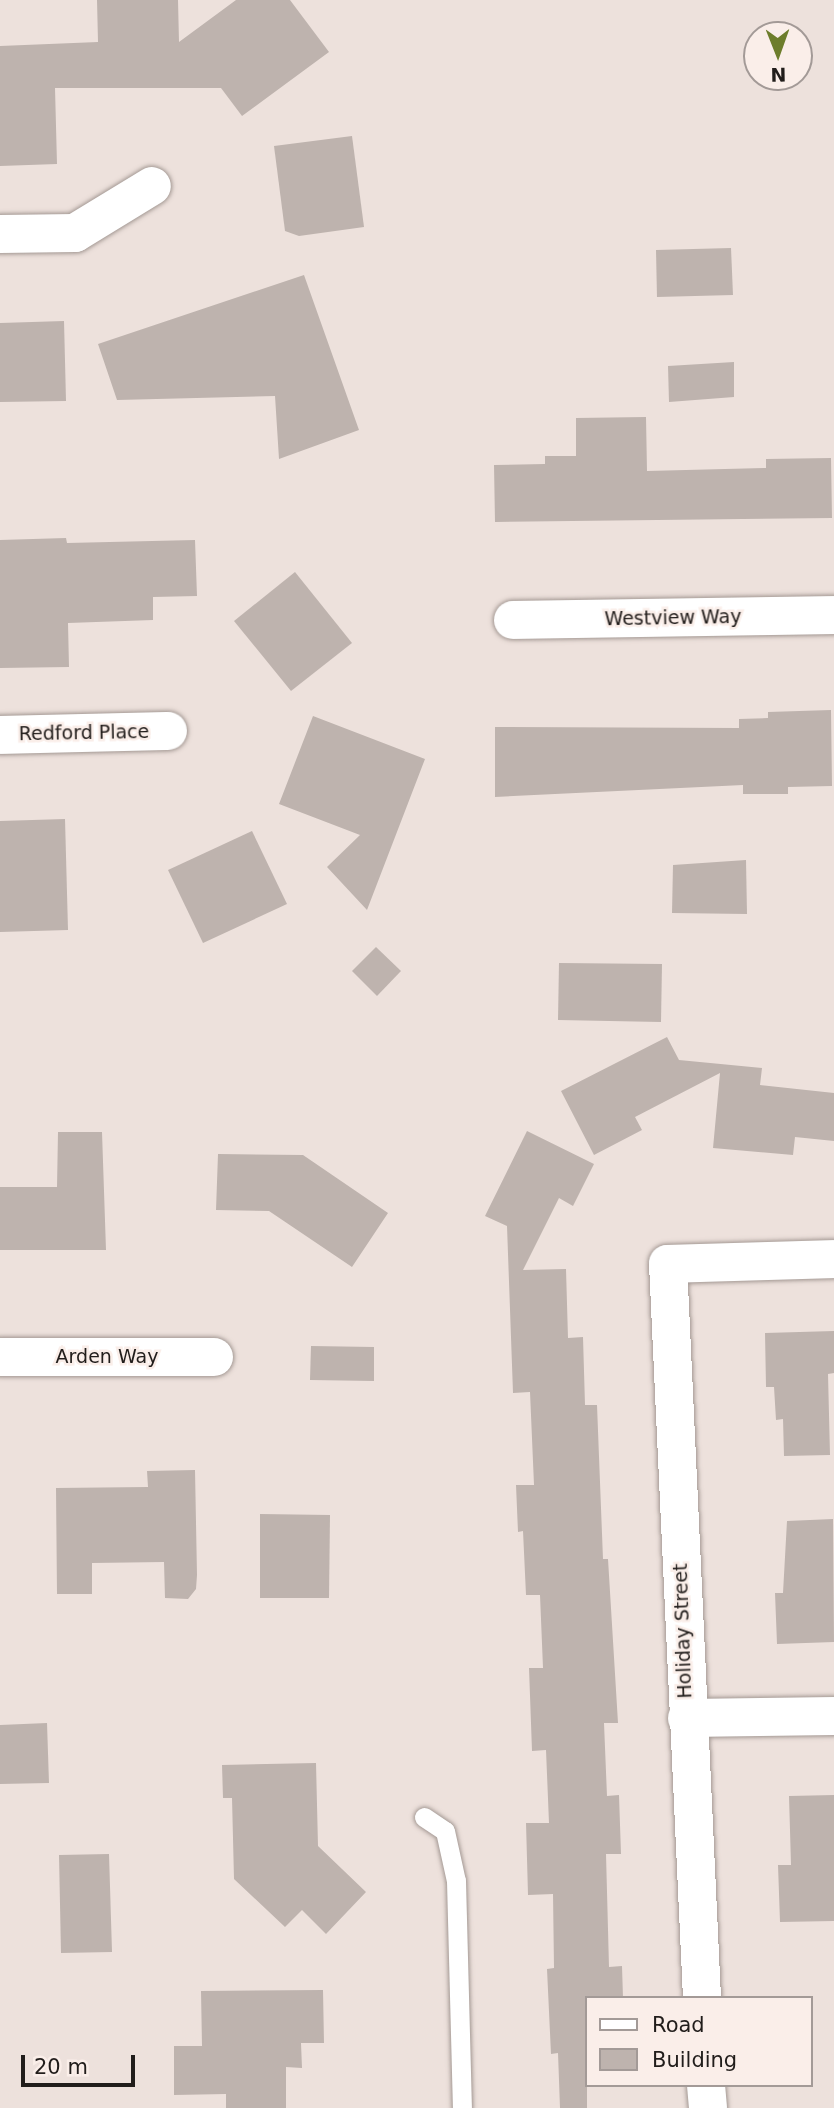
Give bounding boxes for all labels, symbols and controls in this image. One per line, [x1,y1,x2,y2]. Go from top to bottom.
north arrow [743,21,813,91]
text: N [770,64,786,86]
street label: Westview Way [604,605,742,631]
street label: Redford Place [19,720,149,746]
street label: Arden Way [56,1346,158,1368]
street label: Holiday Street [669,1563,697,1699]
legend [586,1996,813,2087]
text: Road [652,2013,705,2037]
scale bar [24,2042,138,2086]
text: Building [652,2048,737,2072]
text: 20 m [34,2055,88,2079]

